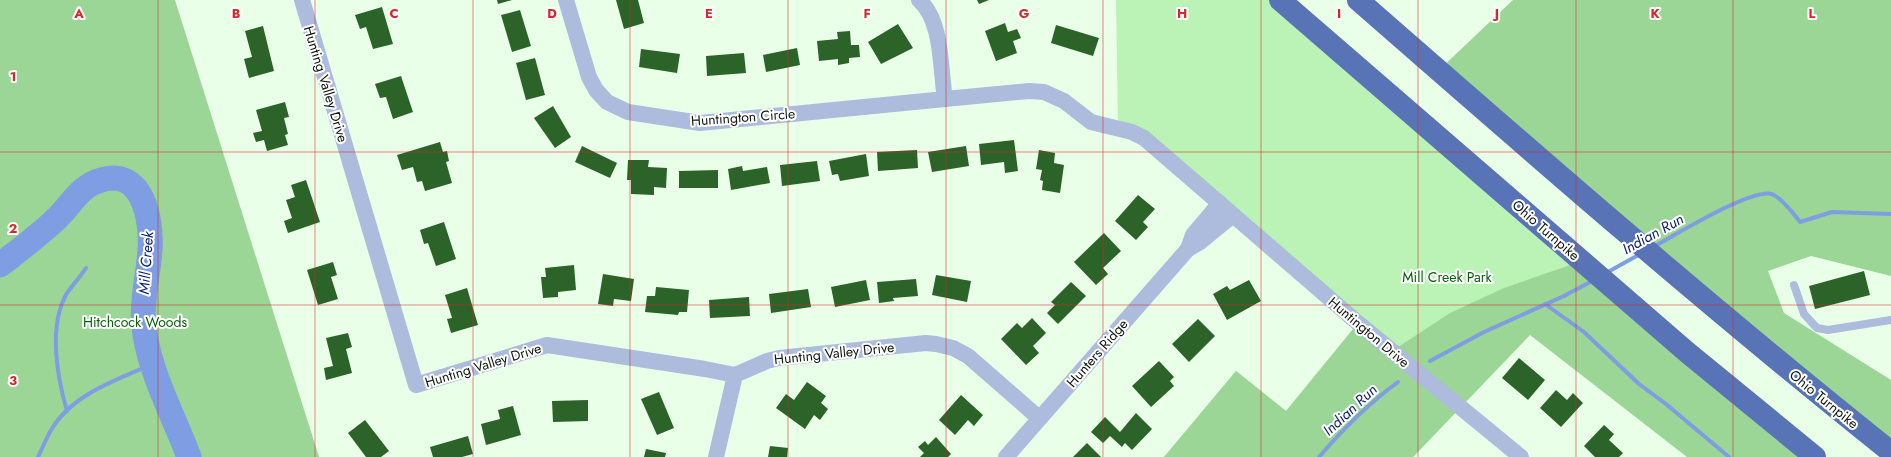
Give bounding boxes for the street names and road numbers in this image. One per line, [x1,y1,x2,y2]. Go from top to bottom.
street label: Hunting Valley Drive [299,23,353,145]
street label: Huntington Circle [690,103,796,131]
street label: Ohio Turnpike [1508,195,1584,265]
street label: Huntington Drive [1324,292,1414,372]
street label: Hunters Ridge [1062,315,1132,391]
street label: Hunting Valley Drive [773,337,895,369]
street label: Hunting Valley Drive [422,338,544,392]
street label: Ohio Turnpike [1785,365,1863,433]

